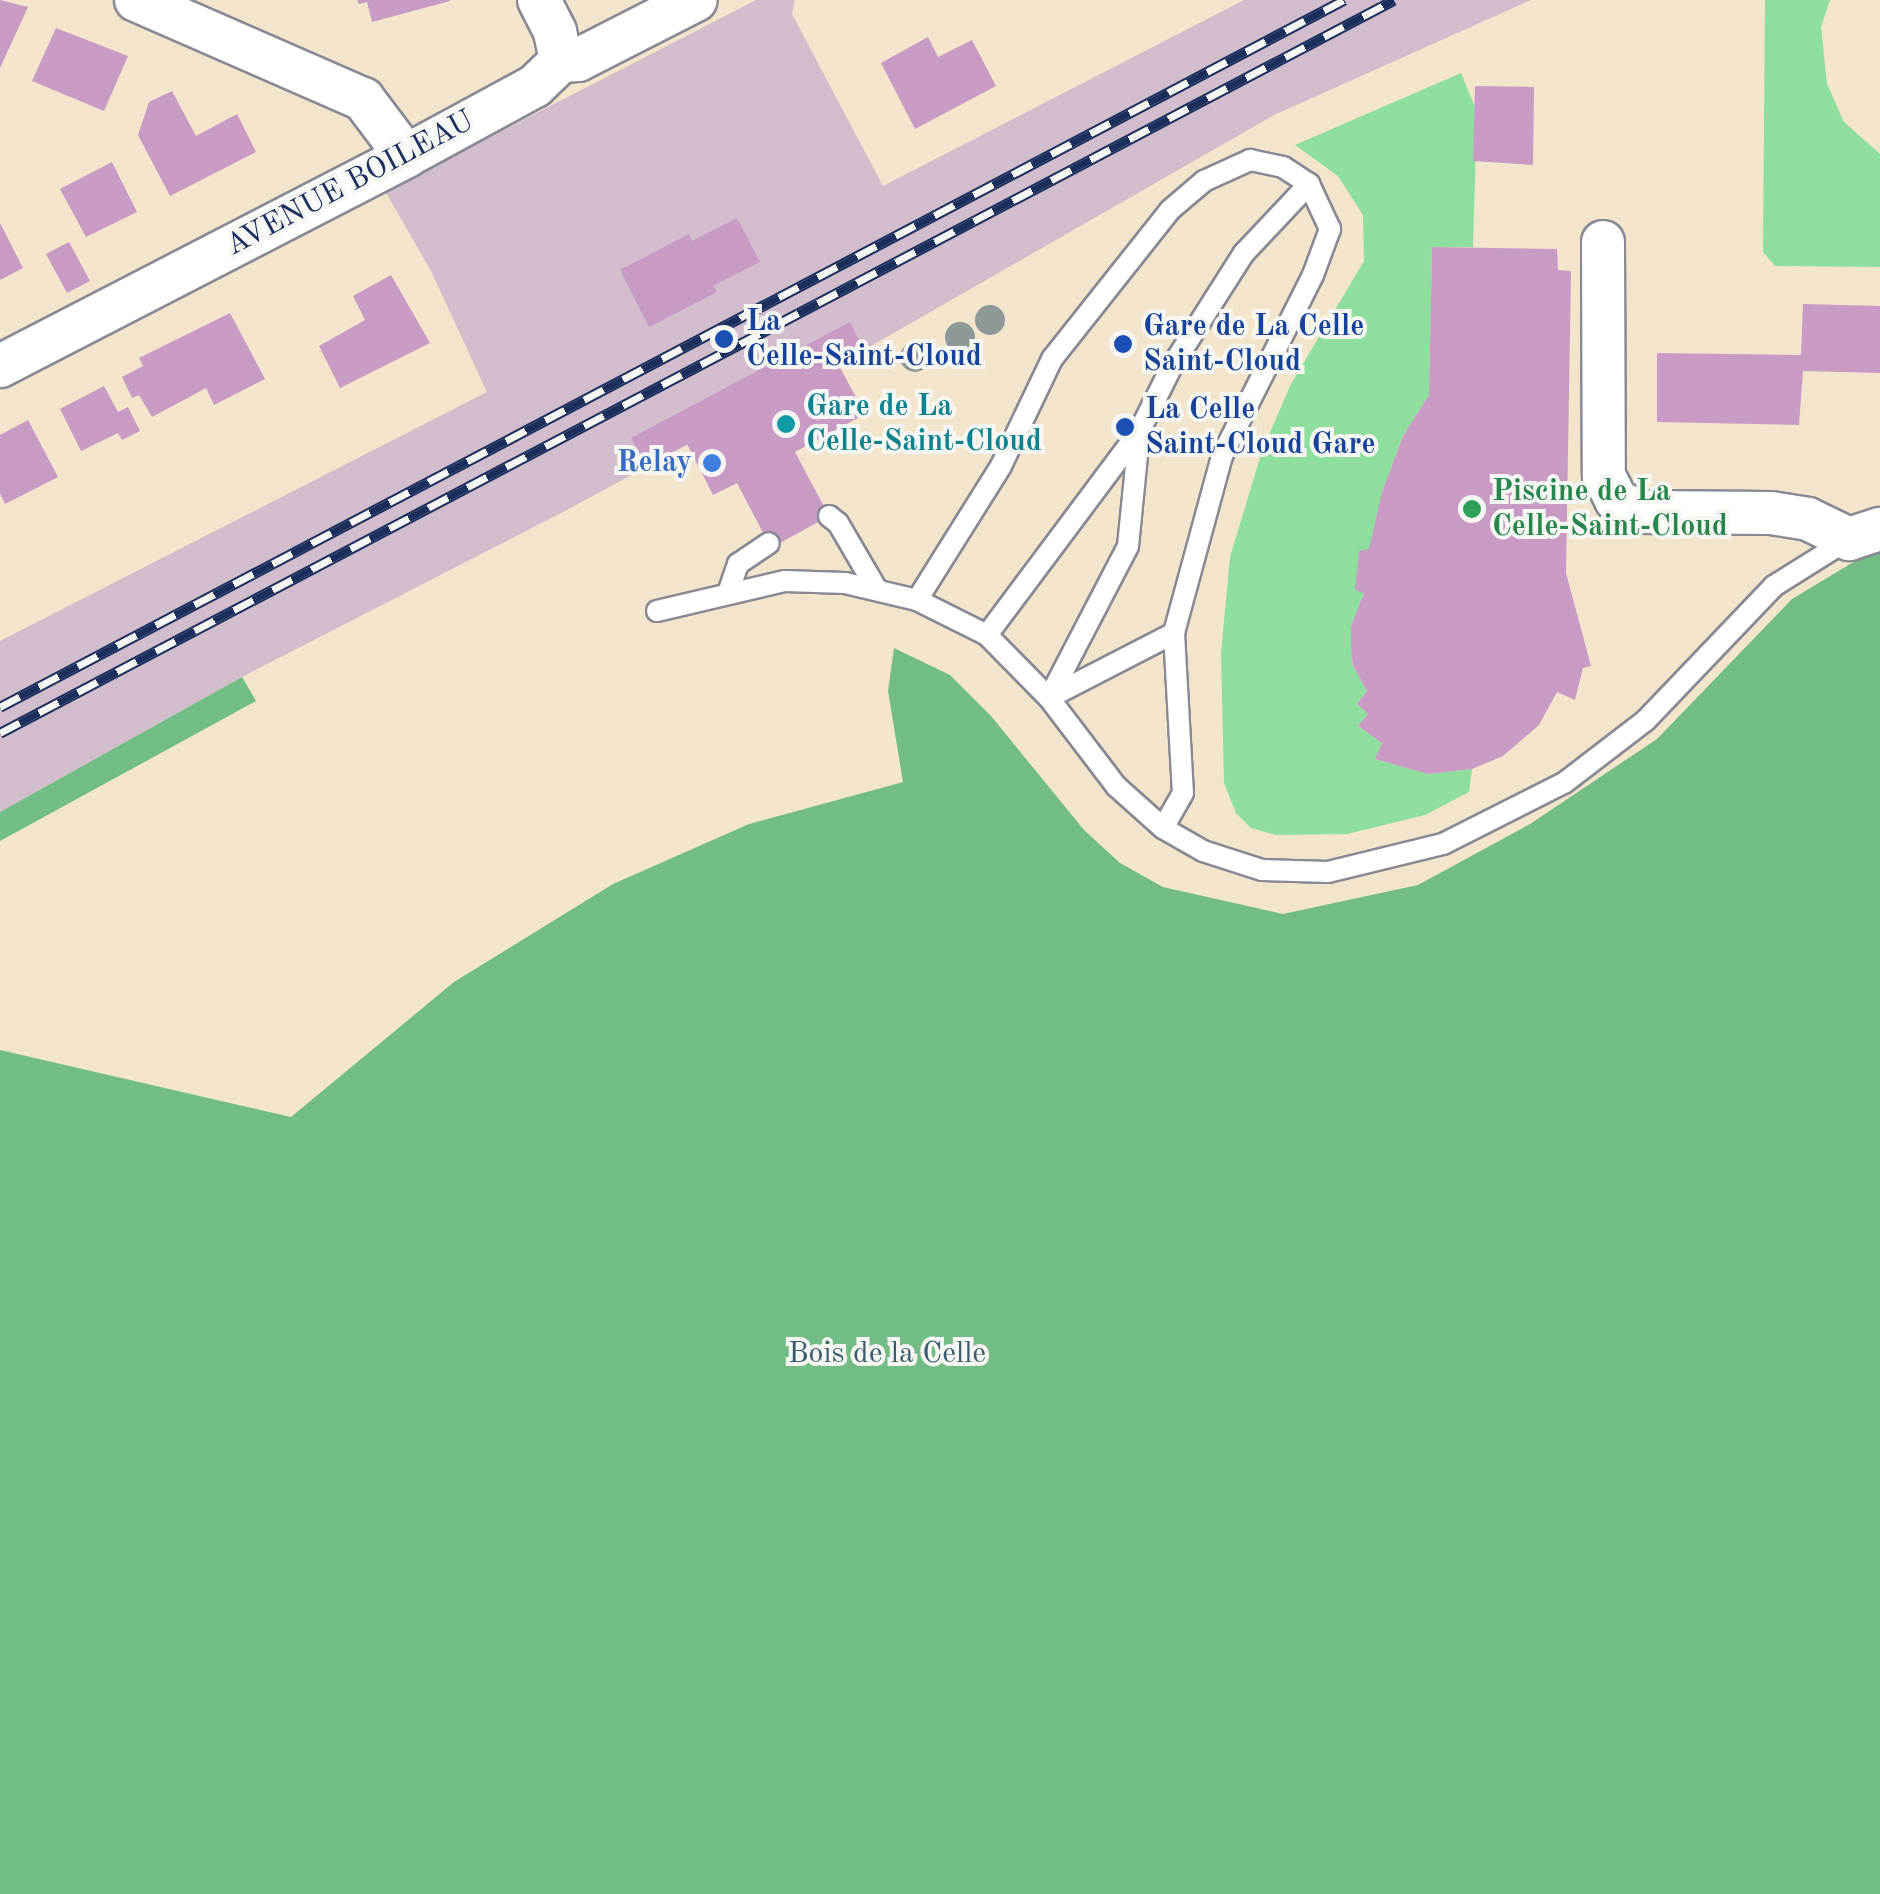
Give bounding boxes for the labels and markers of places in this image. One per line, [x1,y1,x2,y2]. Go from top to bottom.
place label: La Celle-Saint-Cloud [746,304,982,374]
place label: Gare de La Celle Saint-Cloud [1143,309,1364,380]
marker: La Celle-Saint-Cloud [711,326,737,352]
marker: Gare de La Celle Saint-Cloud [1112,333,1134,355]
place label: Gare de La Celle-Saint-Cloud [806,389,1042,460]
place label: La Celle Saint-Cloud Gare [1145,392,1376,462]
marker: Gare de La Celle-Saint-Cloud [775,413,797,435]
marker: La Celle Saint-Cloud Gare [1114,416,1136,438]
place label: Relay [617,445,692,481]
marker: Relay [701,452,723,474]
place label: Piscine de La Celle-Saint-Cloud [1492,474,1728,544]
marker: Piscine de La Celle-Saint-Cloud [1461,498,1483,520]

